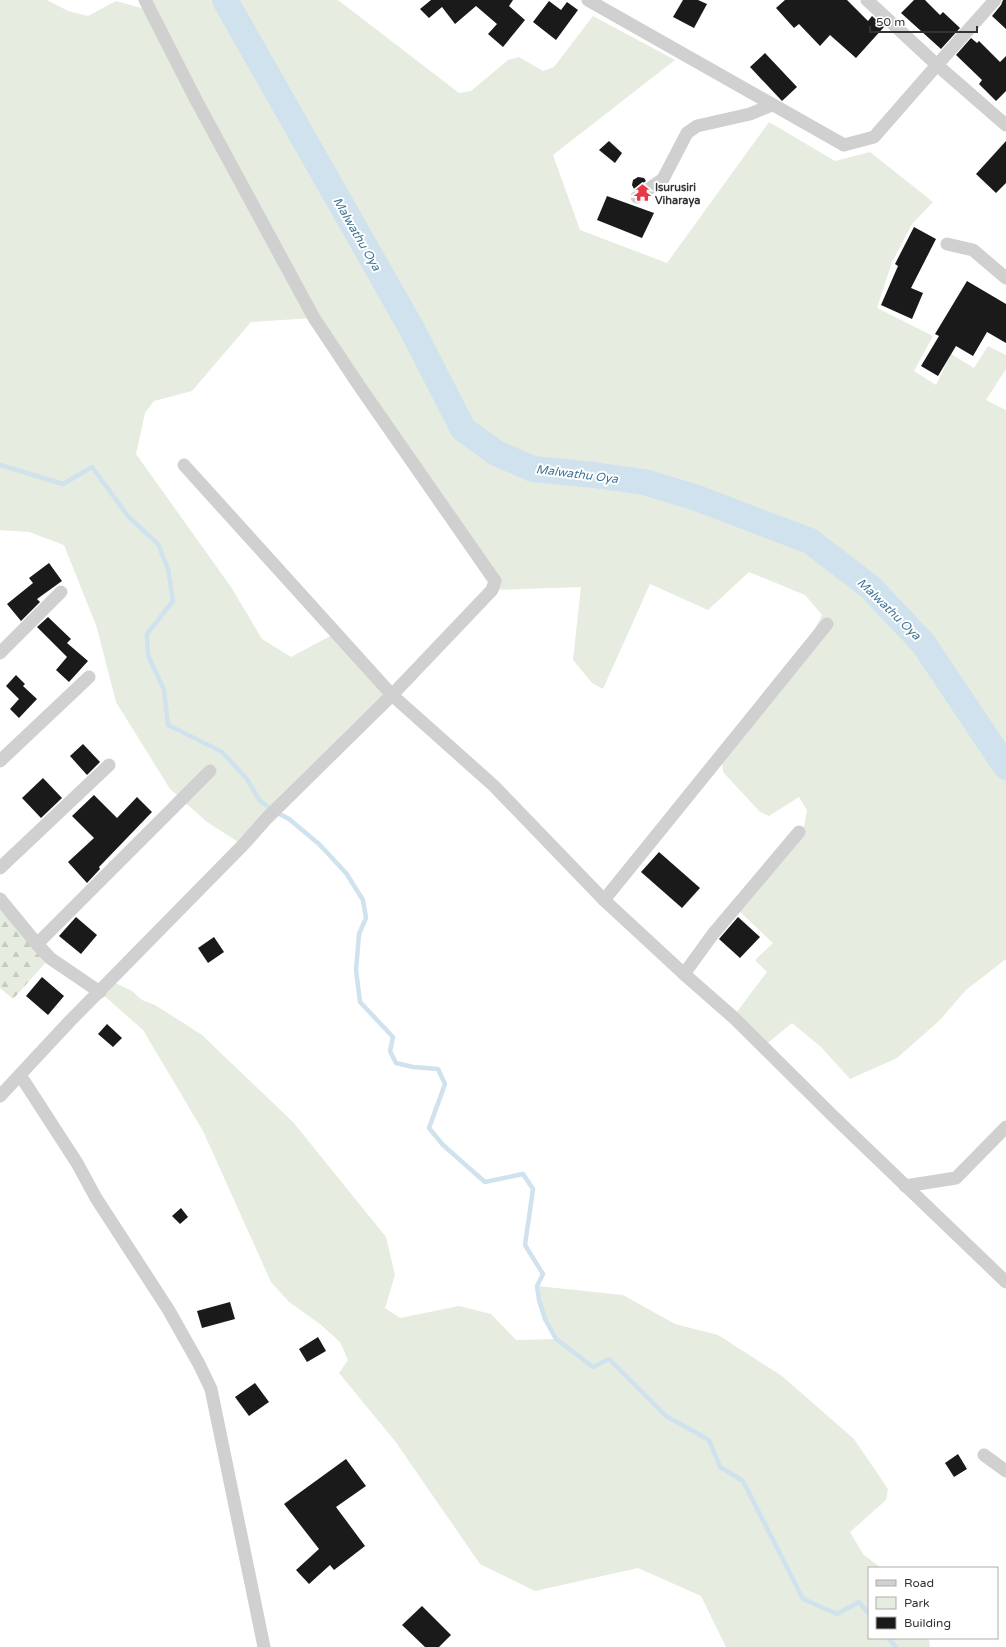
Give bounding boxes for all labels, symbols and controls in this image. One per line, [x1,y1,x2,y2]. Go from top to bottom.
scale bar [870,8,977,34]
text: 50 m [876,15,905,29]
place label: Isurusiri Viharaya [655,181,700,208]
temple icon: Isurusiri Viharaya [632,183,652,203]
water label: Malwathu Oya [330,195,384,273]
water label: Malwathu Oya [535,462,619,486]
water label: Malwathu Oya [854,575,924,643]
legend [868,1567,998,1639]
text: Road [904,1576,934,1590]
text: Park [904,1596,930,1610]
text: Building [904,1616,951,1630]

